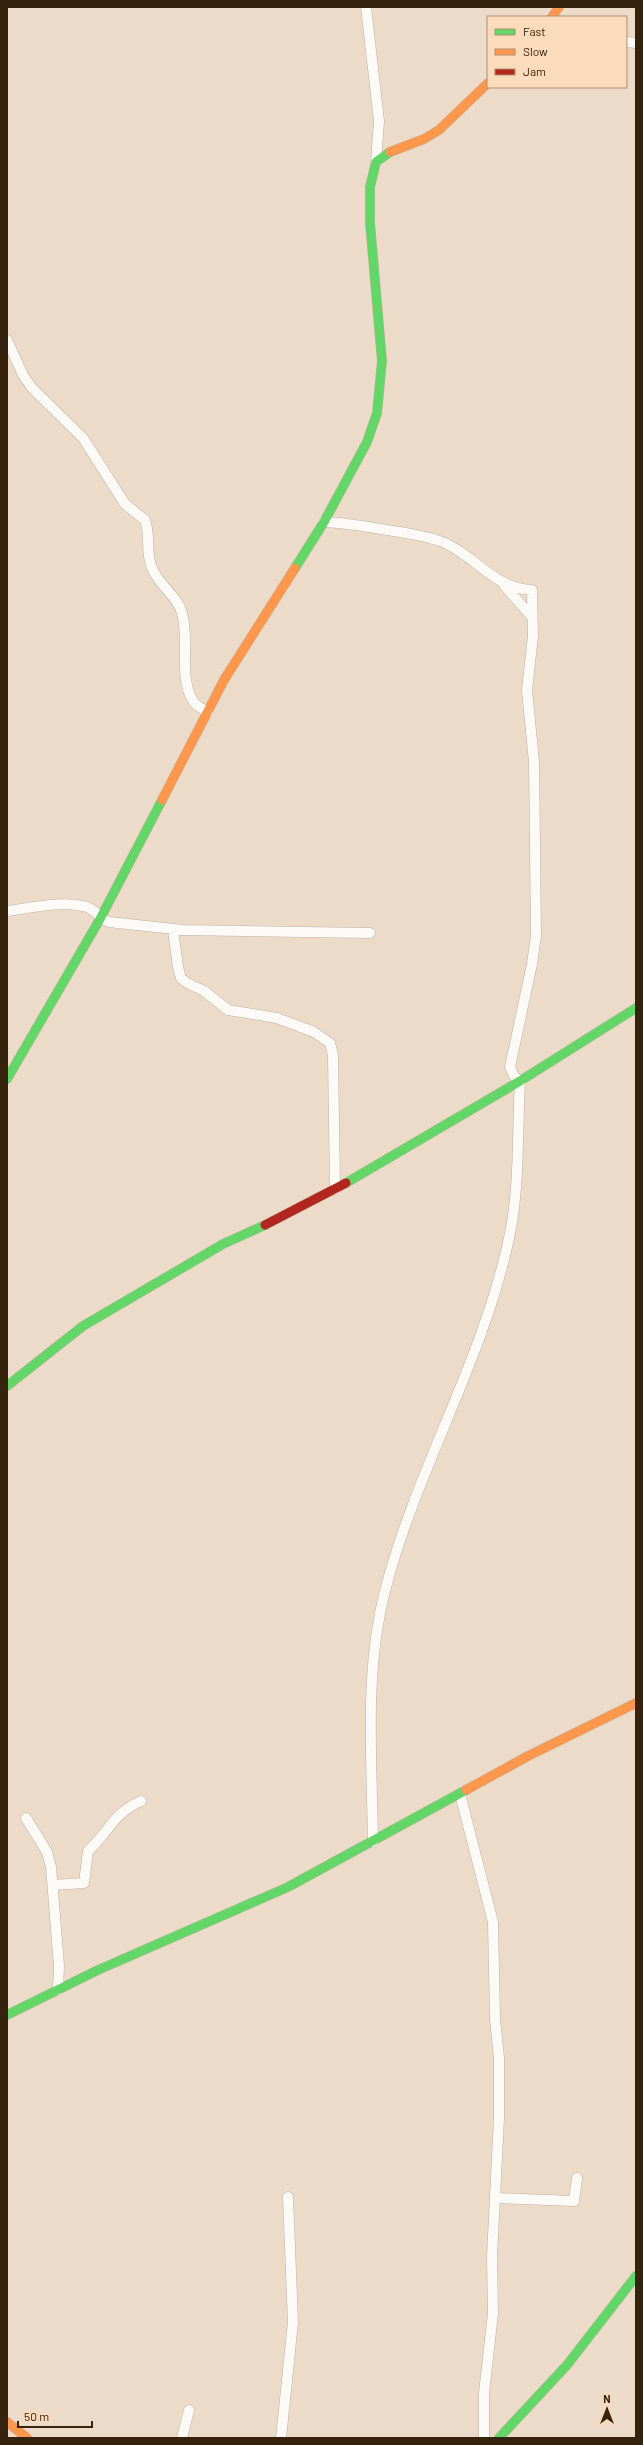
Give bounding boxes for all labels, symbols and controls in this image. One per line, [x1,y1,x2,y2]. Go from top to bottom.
legend [487,16,627,88]
text: Fast [523,24,546,38]
text: Slow [523,44,548,58]
text: Jam [523,64,546,78]
north arrow [587,2389,627,2429]
text: N [603,2392,611,2405]
scale bar [18,2403,92,2429]
text: 50 m [24,2409,49,2423]

